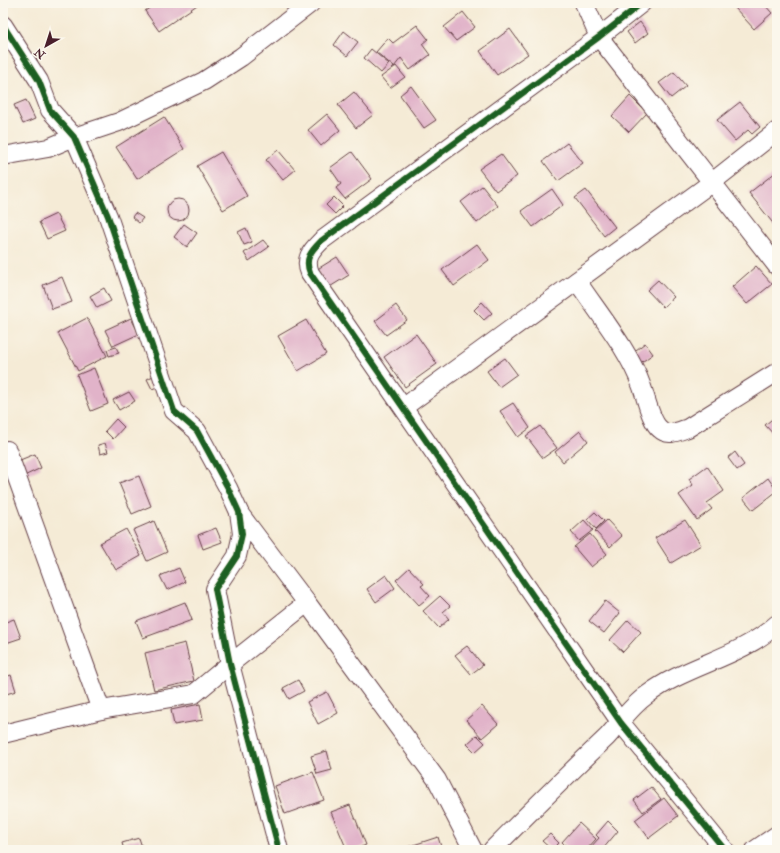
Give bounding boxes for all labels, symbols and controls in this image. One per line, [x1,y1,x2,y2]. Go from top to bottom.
north arrow [26,26,66,66]
text: N [31,45,49,62]

